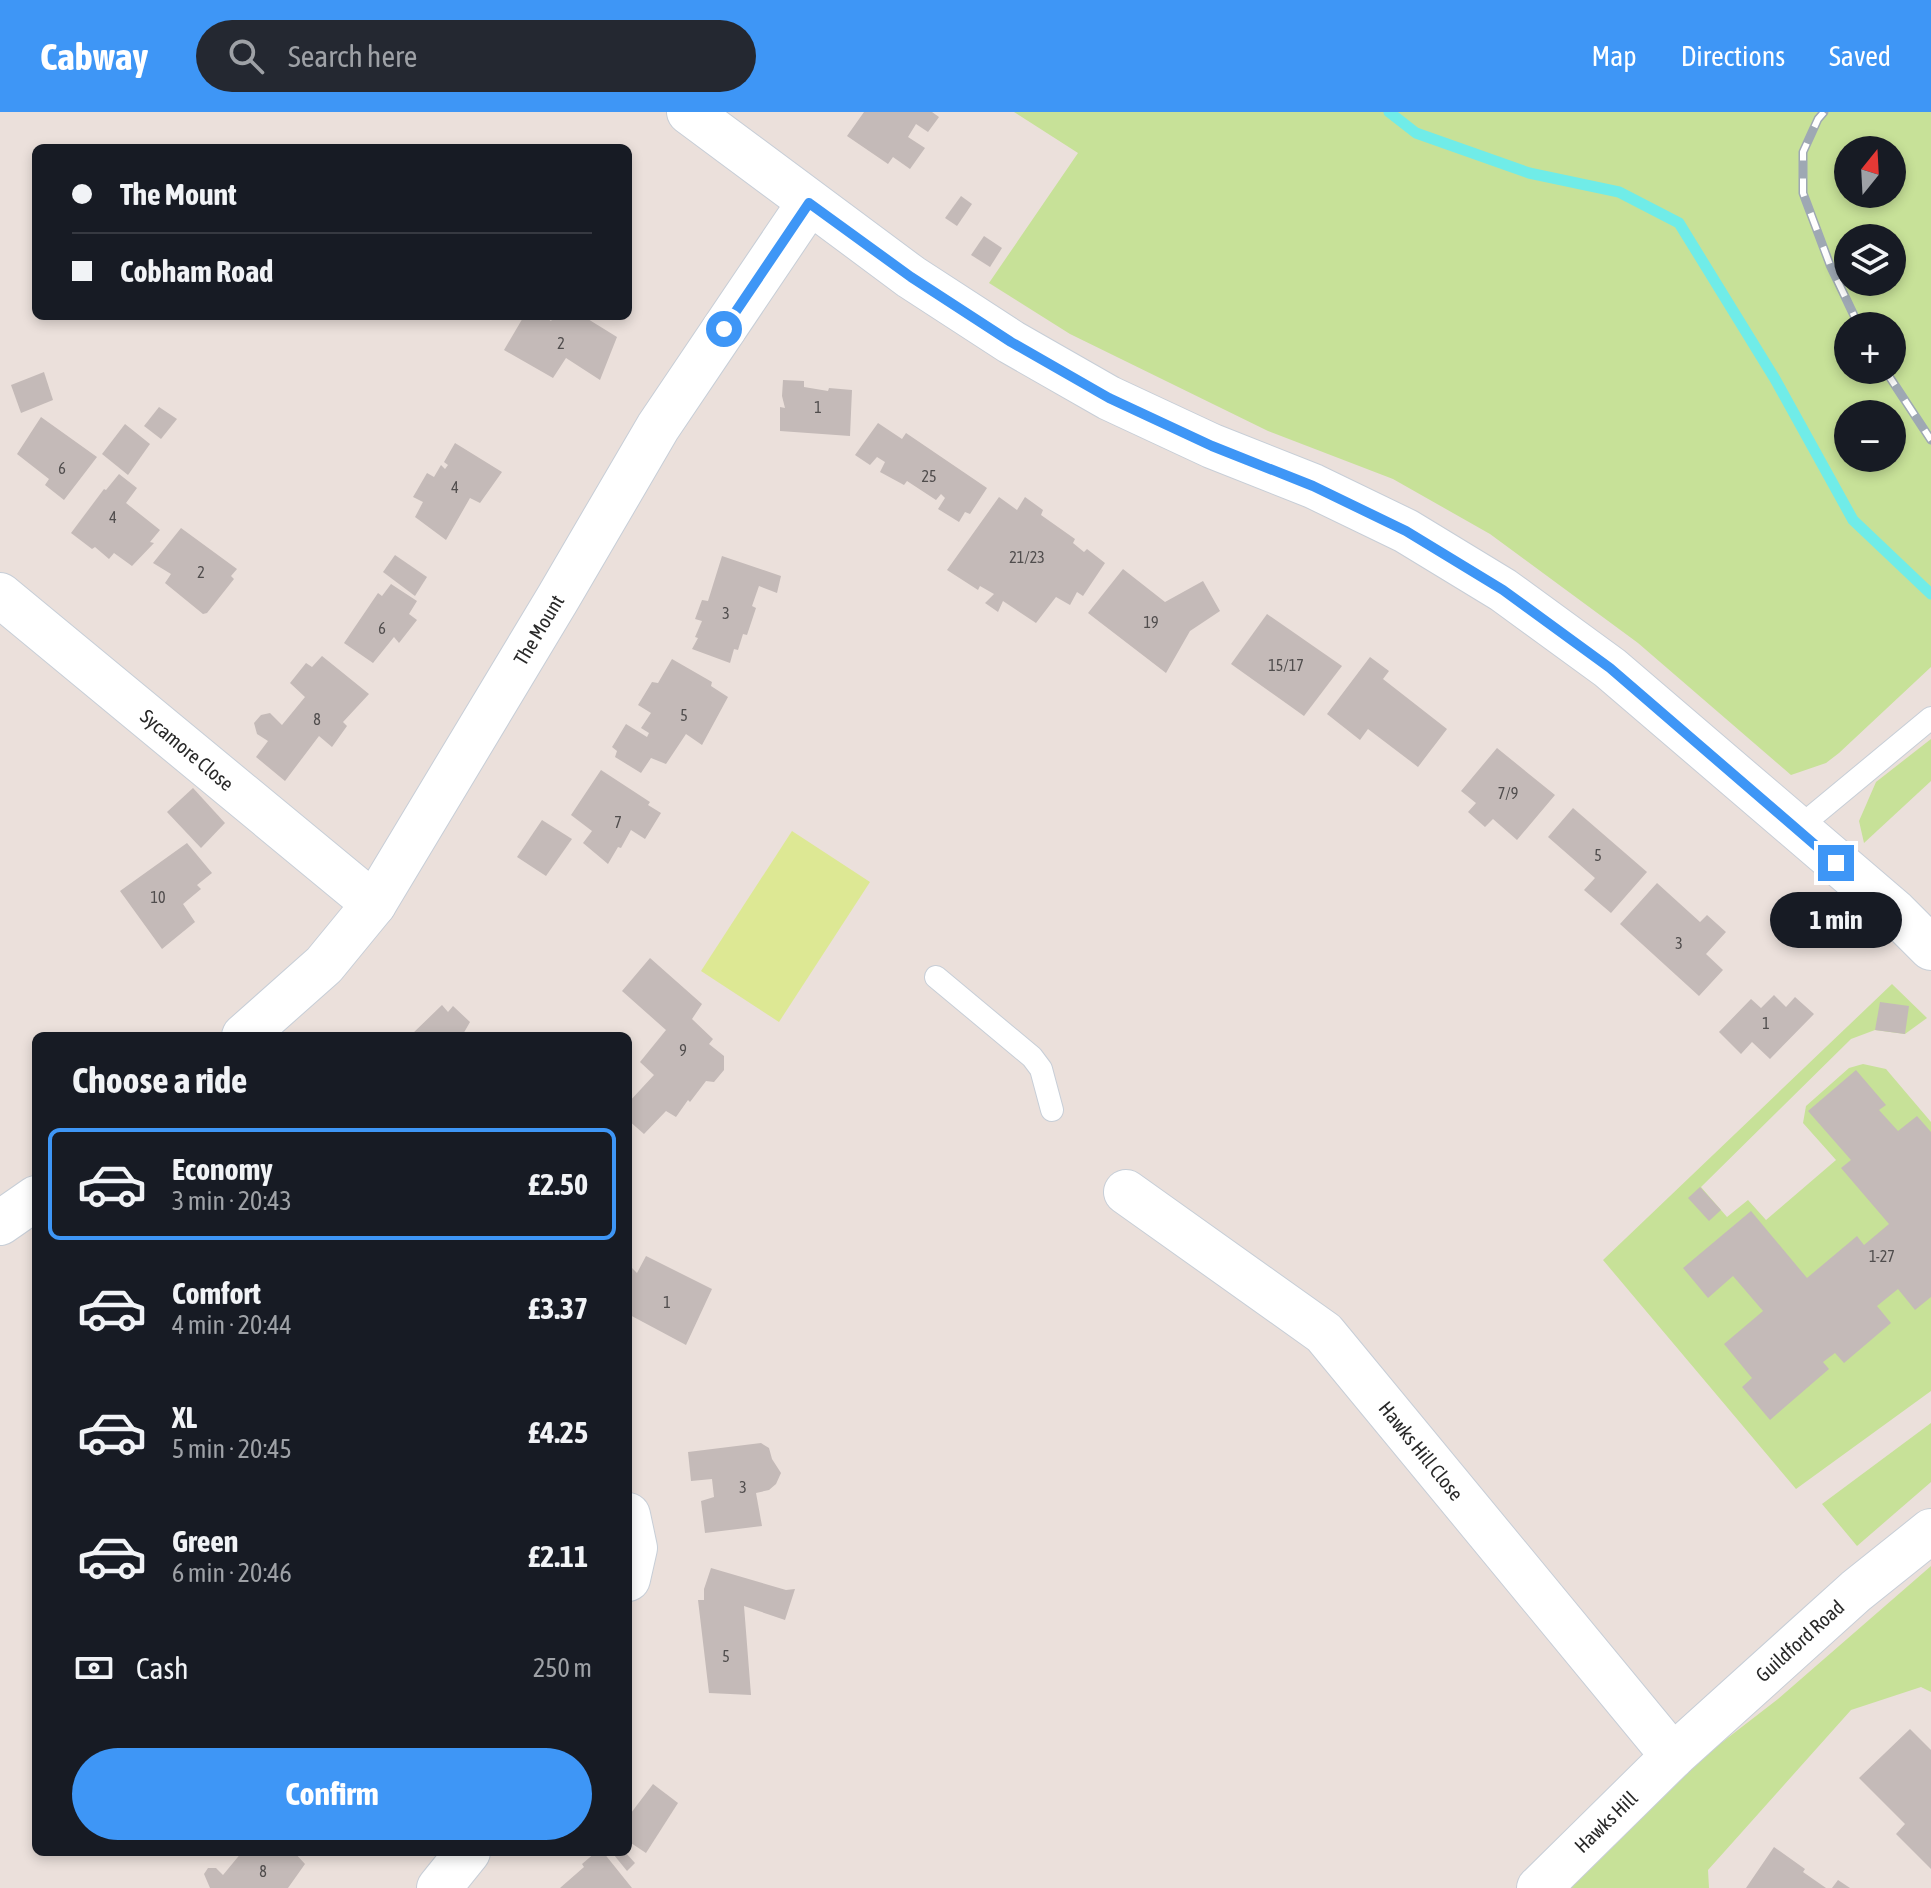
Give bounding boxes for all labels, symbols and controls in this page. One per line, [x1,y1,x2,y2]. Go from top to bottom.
search box [196,20,756,92]
icon: search [224,34,268,78]
text: Cabway [40,35,148,78]
text: Search here [288,39,417,73]
text: Map [1592,40,1637,72]
text: Directions [1681,40,1785,72]
text: Saved [1829,40,1891,72]
north arrow [1834,136,1906,208]
map controls [1834,136,1906,472]
text: The Mount [120,177,237,211]
button: layers [1834,224,1906,296]
text: Cobham Road [120,254,273,288]
route start [706,311,742,347]
button: + [1834,312,1906,384]
house number: 2 [557,334,565,352]
house number: 1 [814,398,822,416]
button: − [1834,400,1906,472]
house number: 6 [58,459,66,477]
house number: 25 [921,467,937,485]
house number: 4 [451,478,459,496]
house number: 4 [109,508,117,526]
house number: 21/23 [1009,548,1045,566]
house number: 2 [197,563,205,581]
street label: The Mount [509,590,569,669]
house number: 3 [722,604,730,622]
house number: 19 [1143,613,1159,631]
house number: 6 [378,619,386,637]
house number: 15/17 [1268,656,1304,674]
street label: Sycamore Close [136,704,238,795]
house number: 5 [680,706,688,724]
house number: 8 [313,710,321,728]
house number: 7/9 [1498,784,1518,802]
house number: 7 [614,813,622,831]
route end [1818,845,1854,881]
house number: 5 [1594,846,1602,864]
house number: 10 [150,888,166,906]
callout: 1 min [1770,891,1902,947]
text: 1 min [1809,905,1863,935]
house number: 3 [1675,934,1683,952]
house number: 1 [1762,1014,1770,1032]
house number: 9 [679,1041,687,1059]
text: Choose a ride [72,1059,247,1101]
icon: car [76,1148,148,1220]
text: Economy [172,1152,273,1186]
text: £2.50 [528,1167,588,1201]
text: 3 min · 20:43 [172,1186,292,1216]
house number: 1-27 [1869,1247,1895,1265]
icon: car [76,1272,148,1344]
text: Comfort [172,1276,261,1310]
text: £3.37 [528,1291,588,1325]
house number: 1 [663,1293,671,1311]
text: 4 min · 20:44 [172,1310,292,1340]
icon: car [76,1396,148,1468]
street label: Hawks Hill Close [1374,1397,1468,1505]
text: XL [172,1400,197,1434]
text: £4.25 [528,1415,588,1449]
text: 5 min · 20:45 [172,1434,292,1464]
house number: 3 [739,1478,747,1496]
icon: car [76,1520,148,1592]
text: Green [172,1524,238,1558]
text: £2.11 [528,1539,588,1573]
text: 6 min · 20:46 [172,1558,292,1588]
street label: Guildford Road [1751,1595,1848,1686]
icon: cash [72,1646,116,1690]
house number: 5 [722,1647,730,1665]
text: Cash [136,1651,189,1685]
text: 250 m [533,1653,592,1683]
button: Confirm [72,1748,592,1840]
street label: Hawks Hill [1570,1786,1642,1857]
house number: 8 [259,1862,267,1880]

